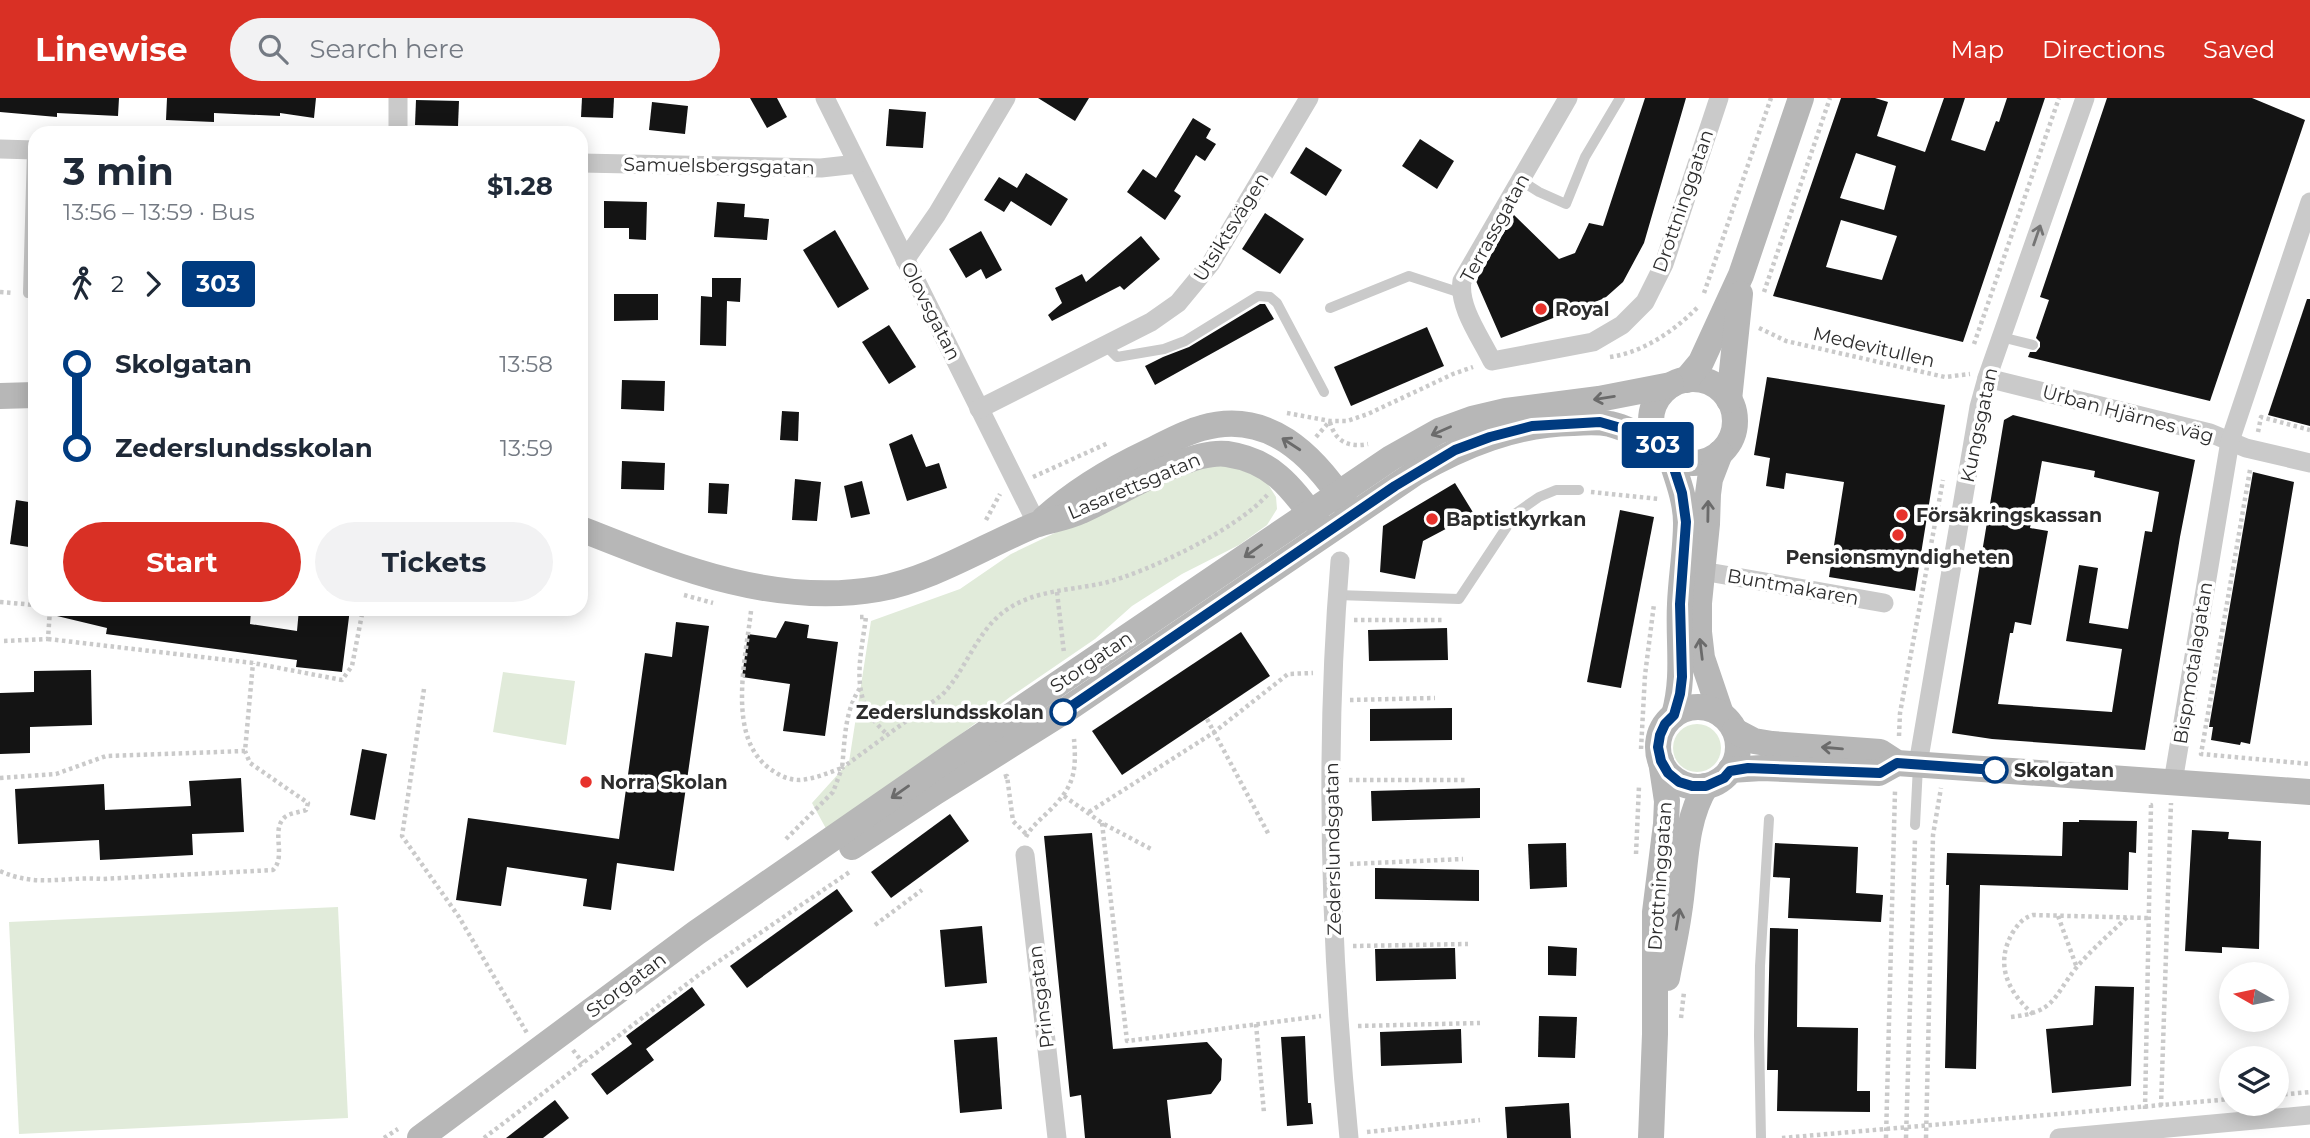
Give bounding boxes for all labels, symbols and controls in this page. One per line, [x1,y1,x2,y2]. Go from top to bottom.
search box [230,18,720,81]
text: Linewise [35,29,188,69]
icon: search [254,30,292,68]
text: Search here [310,33,464,65]
text: Map [1951,35,2004,64]
text: Directions [2042,35,2165,64]
text: Saved [2203,35,2275,64]
street label: Drottninggatan [1648,127,1718,275]
text: 3 min [63,148,174,195]
street label: Samuelsbergsgatan [623,153,815,179]
street label: Utsiktsvägen [1188,168,1274,286]
street label: Terrassgatan [1456,169,1534,287]
text: $1.28 [487,170,553,202]
text: 13:56 – 13:59 · Bus [63,198,255,226]
one-way arrow [2032,225,2044,247]
street label: Olovsgatan [896,258,966,364]
icon: walk [63,265,101,303]
icon: forward [134,265,172,303]
text: 303 [196,269,241,298]
text: 2 [111,270,124,298]
place label: Royal [1555,298,1610,321]
marker: Royal [1533,301,1549,317]
street label: Medevitullen [1811,322,1937,372]
text: Skolgatan [115,348,252,380]
text: 13:58 [499,350,553,378]
street label: Kungsgatan [1956,366,2002,484]
street label: Urban Hjärnes väg [2040,380,2216,448]
one-way arrow [1593,392,1616,405]
line badge: 303 [1618,422,1698,468]
one-way arrow [1431,425,1452,438]
text: 303 [1636,430,1680,459]
text: Zederslundsskolan [115,432,373,464]
text: 13:59 [500,434,553,462]
one-way arrow [1282,436,1301,451]
street label: Lasarettsgatan [1064,448,1204,524]
one-way arrow [1701,500,1714,523]
place label: Försäkringskassan [1916,504,2102,527]
marker: Försäkringskassan [1894,507,1910,523]
place label: Baptistkyrkan [1446,508,1586,531]
marker: Baptistkyrkan [1424,511,1440,527]
button: Start [63,522,301,602]
button: Tickets [315,522,553,602]
marker: Pensionsmyndigheten [1890,527,1906,543]
one-way arrow [1244,544,1263,558]
place label: Pensionsmyndigheten [1785,546,2011,569]
street label: Buntmakaren [1725,564,1861,610]
street label: Bispmotalagatan [2169,580,2217,746]
street label: Storgatan [1046,626,1136,698]
one-way arrow [1694,638,1707,661]
marker: Zederslundsskolan [1050,699,1076,725]
place label: Zederslundsskolan [856,701,1044,724]
one-way arrow [1821,741,1844,754]
marker: Skolgatan [1982,757,2008,783]
place label: Skolgatan [2014,759,2114,782]
street label: Zederslundsgatan [1320,762,1346,936]
place label: Norra Skolan [600,771,728,794]
marker: Norra Skolan [578,774,594,790]
one-way arrow [891,785,910,799]
street label: Drottninggatan [1643,801,1677,951]
one-way arrow [1672,908,1685,931]
street label: Prinsgatan [1023,944,1059,1050]
street label: Storgatan [582,948,670,1022]
north arrow [2219,962,2289,1032]
map controls [2219,962,2289,1116]
button: layers [2219,1046,2289,1116]

